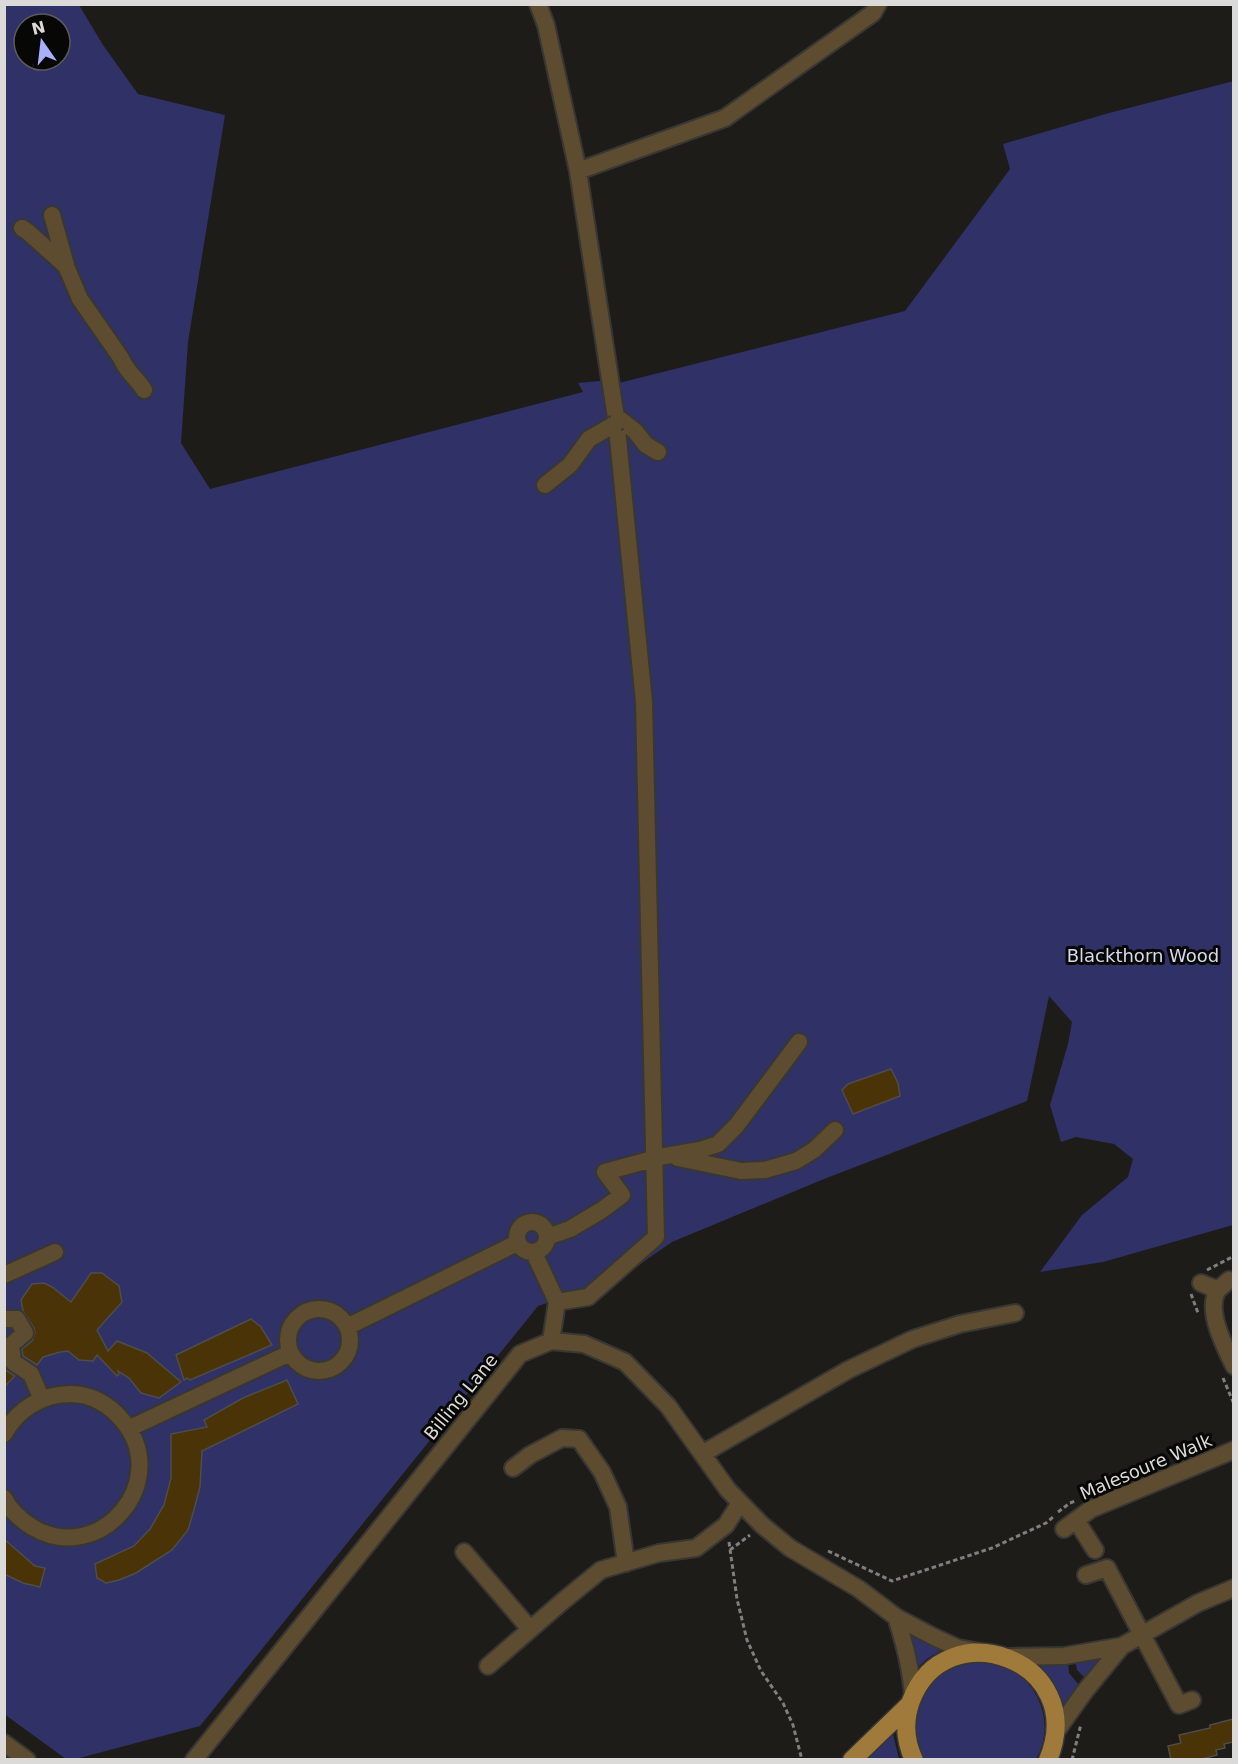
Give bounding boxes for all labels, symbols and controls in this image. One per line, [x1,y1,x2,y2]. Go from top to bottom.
north arrow [12,12,72,72]
text: N [30,17,47,39]
park label: Blackthorn Wood [1067,945,1219,966]
street label: Billing Lane [420,1349,502,1444]
street label: Malesoure Walk [1077,1429,1215,1504]

